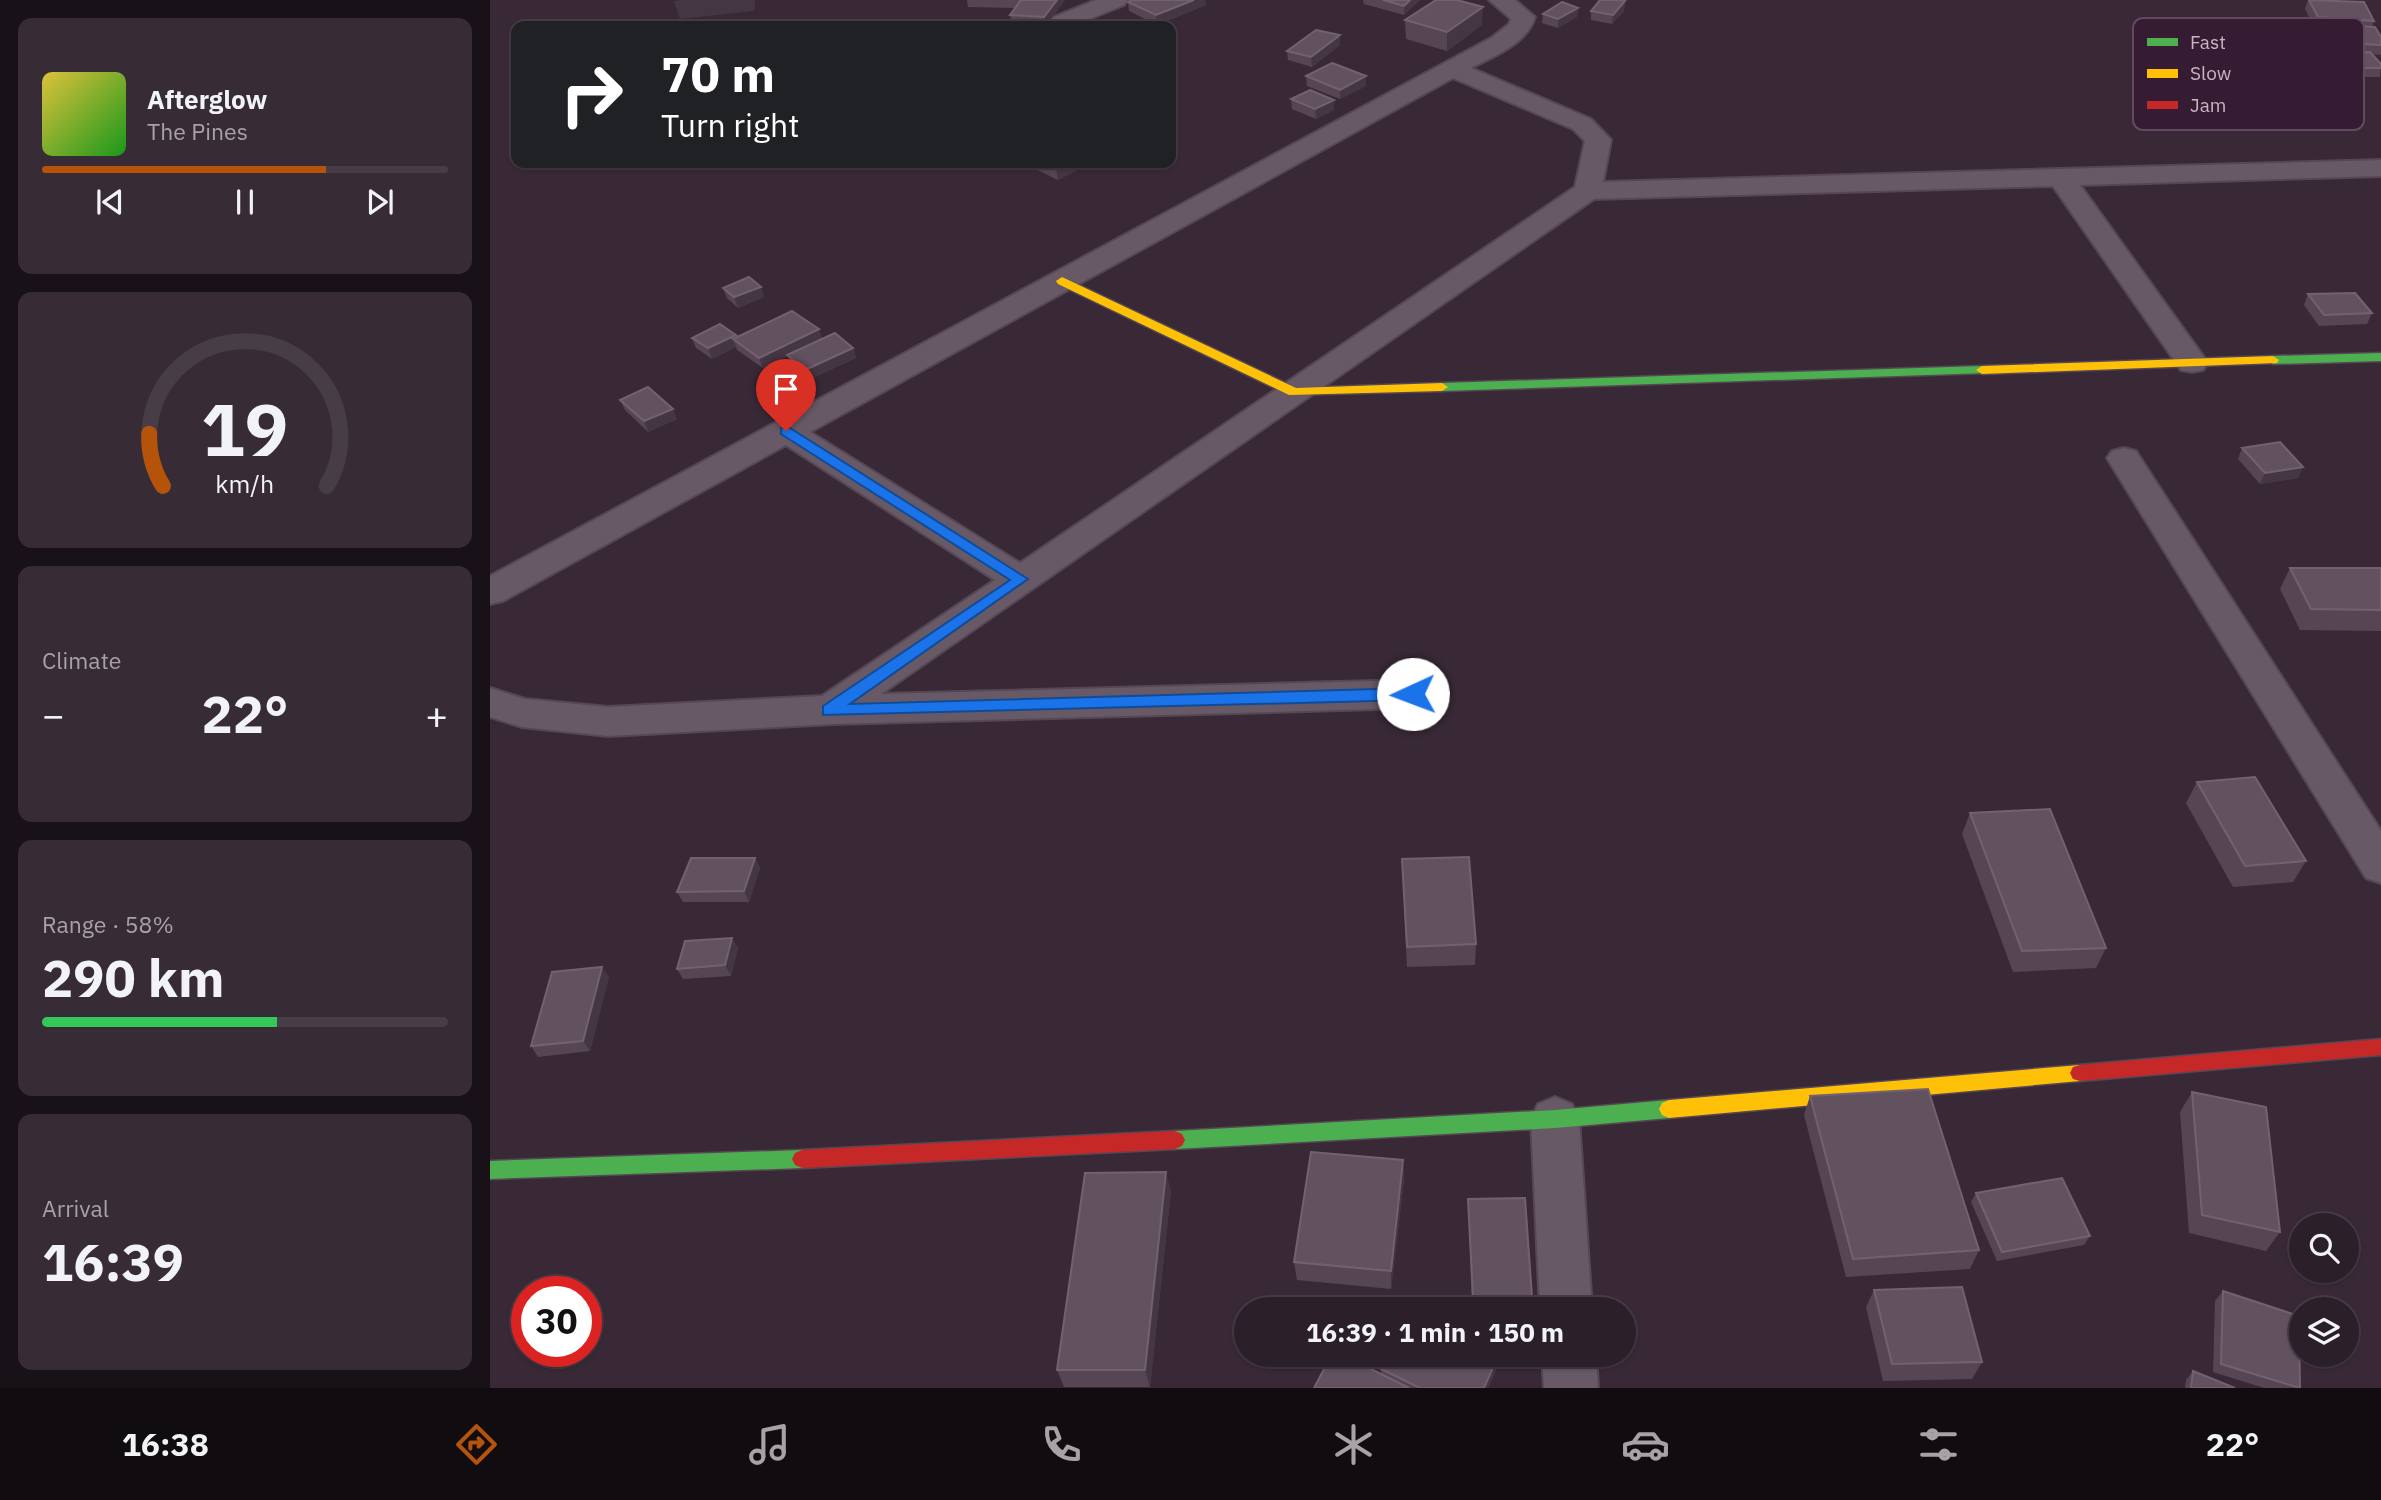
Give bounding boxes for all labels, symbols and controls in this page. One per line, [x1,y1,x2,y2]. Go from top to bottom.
legend [2133,18,2364,130]
text: Fast [2190,30,2226,54]
text: 70 m [661,42,775,105]
icon: right [546,49,637,140]
text: Slow [2190,61,2231,85]
text: Afterglow [147,82,267,116]
text: Jam [2190,93,2226,117]
text: Turn right [661,104,799,146]
text: The Pines [147,116,248,146]
icon: previous [91,183,129,221]
icon: pause [226,183,264,221]
icon: next [361,183,399,221]
pin [756,359,816,431]
icon: arrive [767,370,805,408]
text: 19 [201,381,289,476]
text: km/h [216,467,274,500]
text: Climate [42,645,121,675]
position arrow [1376,657,1450,731]
text: 22° [202,680,288,747]
text: − [42,690,65,739]
text: + [425,690,448,739]
text: Range · 58% [42,909,174,939]
text: 290 km [42,944,224,1011]
text: Arrival [42,1193,109,1223]
map controls [2289,1213,2359,1367]
button: search [2289,1213,2359,1283]
text: 16:39 [42,1228,184,1295]
speed limit sign: 30 [511,1276,602,1367]
button: layers [2289,1297,2359,1367]
text: 16:39 · 1 min · 150 m [1306,1315,1564,1349]
icon: directions [452,1420,501,1469]
icon: music [745,1420,794,1469]
icon: phone [1037,1420,1086,1469]
icon: climate [1329,1420,1378,1469]
icon: car [1621,1420,1670,1469]
icon: filters [1914,1420,1963,1469]
text: 16:38 [122,1423,209,1465]
text: 22° [2206,1423,2259,1465]

